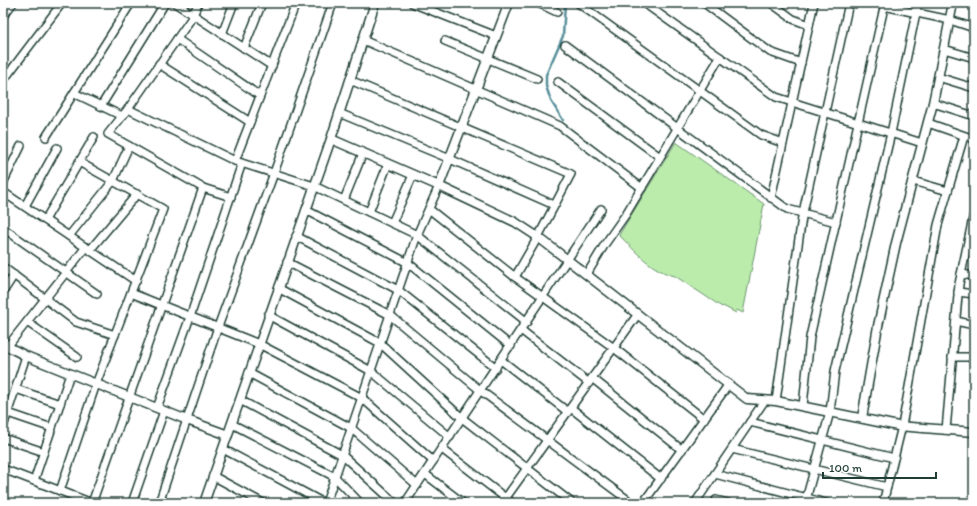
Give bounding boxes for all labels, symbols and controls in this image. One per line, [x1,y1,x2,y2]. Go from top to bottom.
scale bar [823,454,936,480]
text: 100 m [829,461,862,475]

